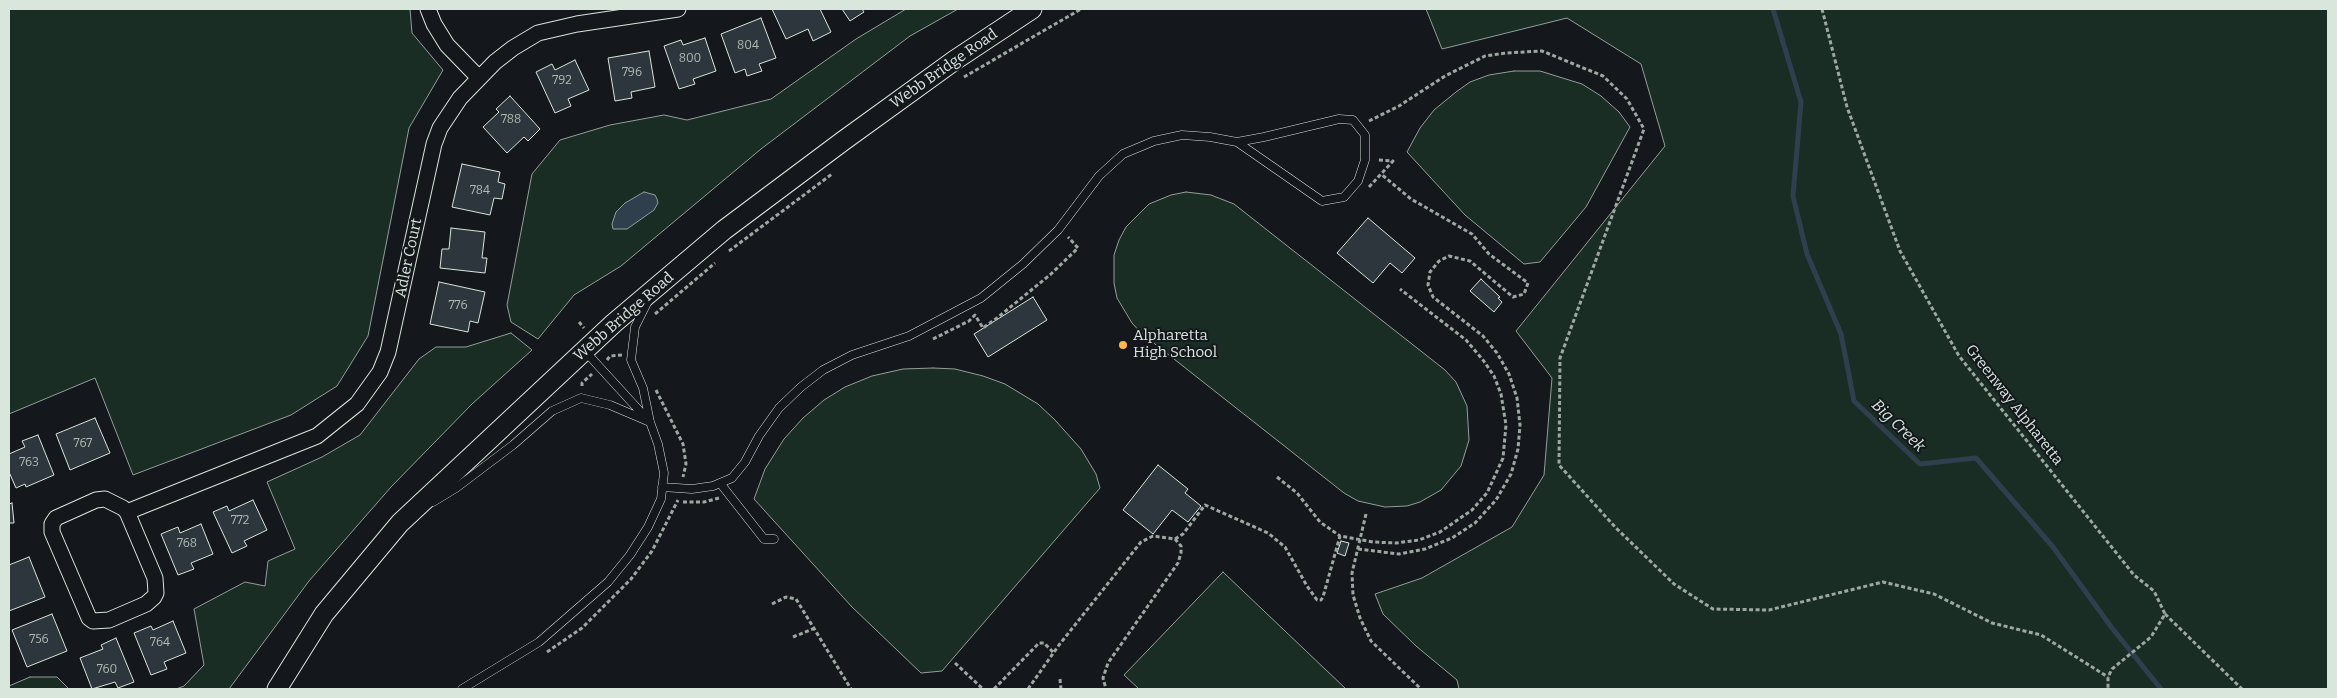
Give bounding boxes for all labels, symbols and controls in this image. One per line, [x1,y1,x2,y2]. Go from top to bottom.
street label: Webb Bridge Road [887,25,1001,113]
house number: 804 [737,39,759,53]
house number: 800 [679,52,701,66]
house number: 796 [622,66,642,80]
house number: 792 [552,74,572,88]
house number: 788 [501,113,521,127]
house number: 784 [470,184,490,198]
street label: Adler Court [392,217,426,299]
street label: Webb Bridge Road [570,269,678,365]
house number: 776 [449,299,467,313]
place label: Alpharetta High School [1133,327,1217,362]
marker: Alpharetta High School [1117,339,1129,351]
street label: Greenway Alpharetta [1961,341,2067,469]
water label: Big Creek [1867,396,1929,456]
house number: 767 [74,437,92,451]
house number: 763 [19,456,39,470]
house number: 772 [231,514,249,528]
house number: 768 [177,537,197,551]
house number: 756 [29,633,49,647]
house number: 764 [150,636,170,650]
house number: 760 [97,663,117,677]

